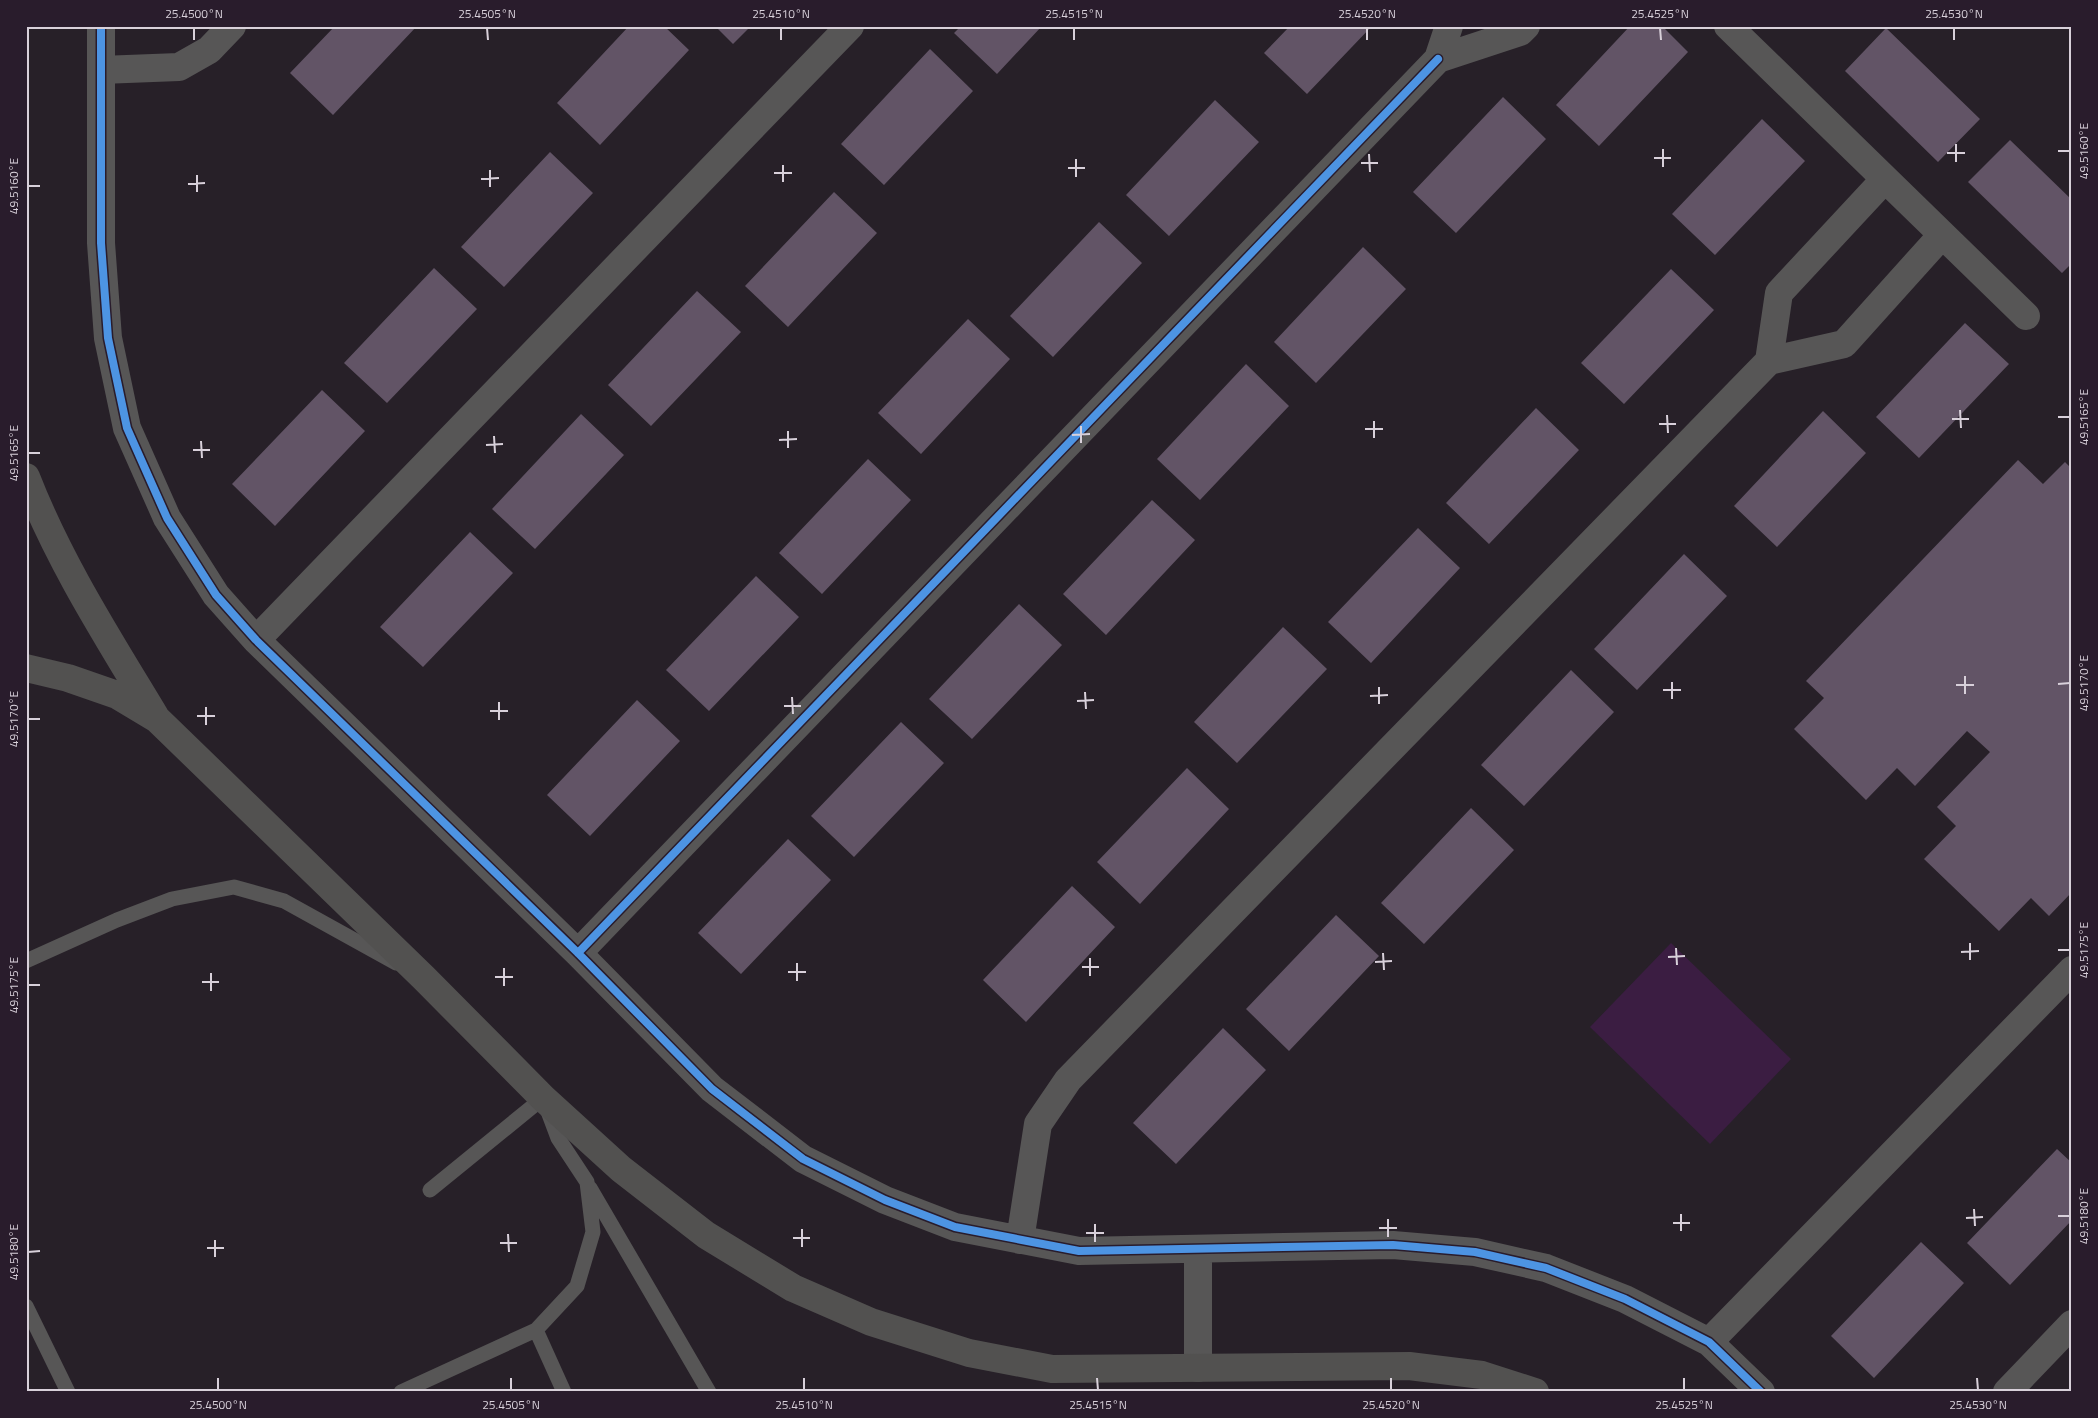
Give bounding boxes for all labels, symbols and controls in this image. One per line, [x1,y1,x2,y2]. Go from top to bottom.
text: 25.4500°N [165,4,223,23]
text: 25.4505°N [458,4,516,23]
text: 25.4510°N [752,4,810,23]
text: 25.4515°N [1045,4,1103,23]
text: 25.4520°N [1338,4,1396,23]
text: 25.4525°N [1631,4,1689,23]
text: 25.4530°N [1925,4,1983,23]
text: 49.5160°E [2074,123,2093,179]
text: 49.5160°E [4,158,23,214]
text: 49.5165°E [2074,389,2093,445]
text: 49.5165°E [4,425,23,481]
text: 49.5170°E [2074,655,2093,711]
text: 49.5170°E [4,691,23,747]
text: 49.5175°E [2074,922,2093,978]
text: 49.5175°E [4,957,23,1013]
text: 49.5180°E [2074,1188,2093,1244]
text: 49.5180°E [4,1224,23,1280]
text: 25.4500°N [189,1395,247,1414]
text: 25.4505°N [482,1395,540,1414]
text: 25.4510°N [775,1395,833,1414]
text: 25.4515°N [1069,1395,1127,1414]
text: 25.4520°N [1362,1395,1420,1414]
text: 25.4525°N [1655,1395,1713,1414]
text: 25.4530°N [1949,1395,2007,1414]

